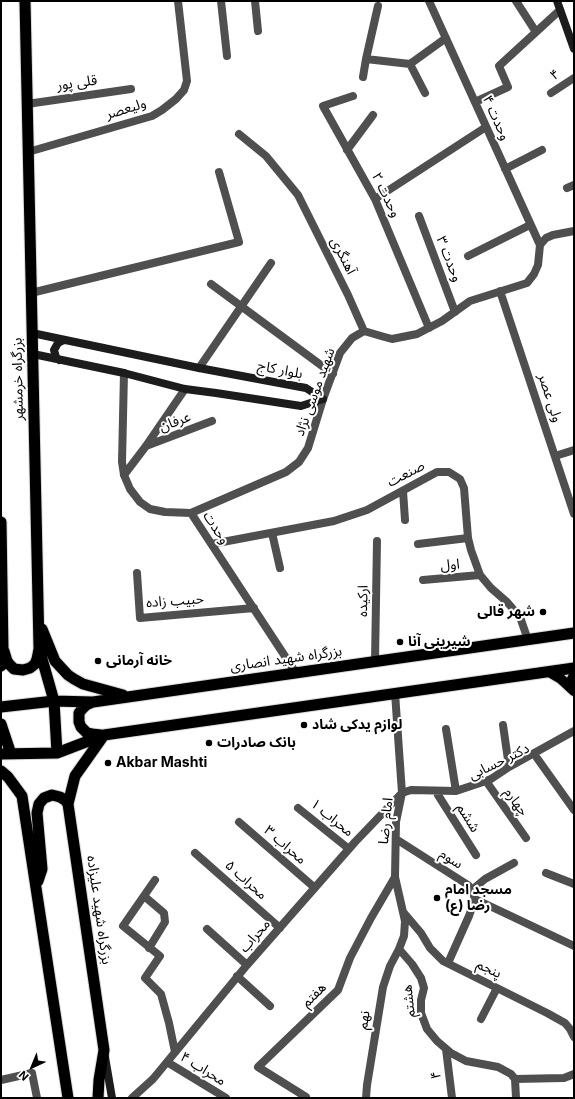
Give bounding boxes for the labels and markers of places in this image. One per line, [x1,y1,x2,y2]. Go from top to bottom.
place label: شهر قالی [477,604,535,620]
marker: شهر قالی [538,607,548,617]
place label: شیرینی آنا [408,634,471,650]
marker: شیرینی آنا [395,637,405,647]
place label: خانه آرمانی [106,653,172,669]
marker: خانه آرمانی [93,656,103,666]
place label: لوازم یدکی شاد [312,717,402,733]
marker: لوازم یدکی شاد [299,720,309,730]
place label: بانک صادرات [217,735,296,751]
marker: بانک صادرات [204,738,214,748]
place label: Akbar Mashti [116,755,207,771]
marker: Akbar Mashti [103,758,113,768]
place label: مسجد امام رضا (ع) [445,882,512,914]
marker: مسجد امام رضا (ع) [432,893,442,903]

